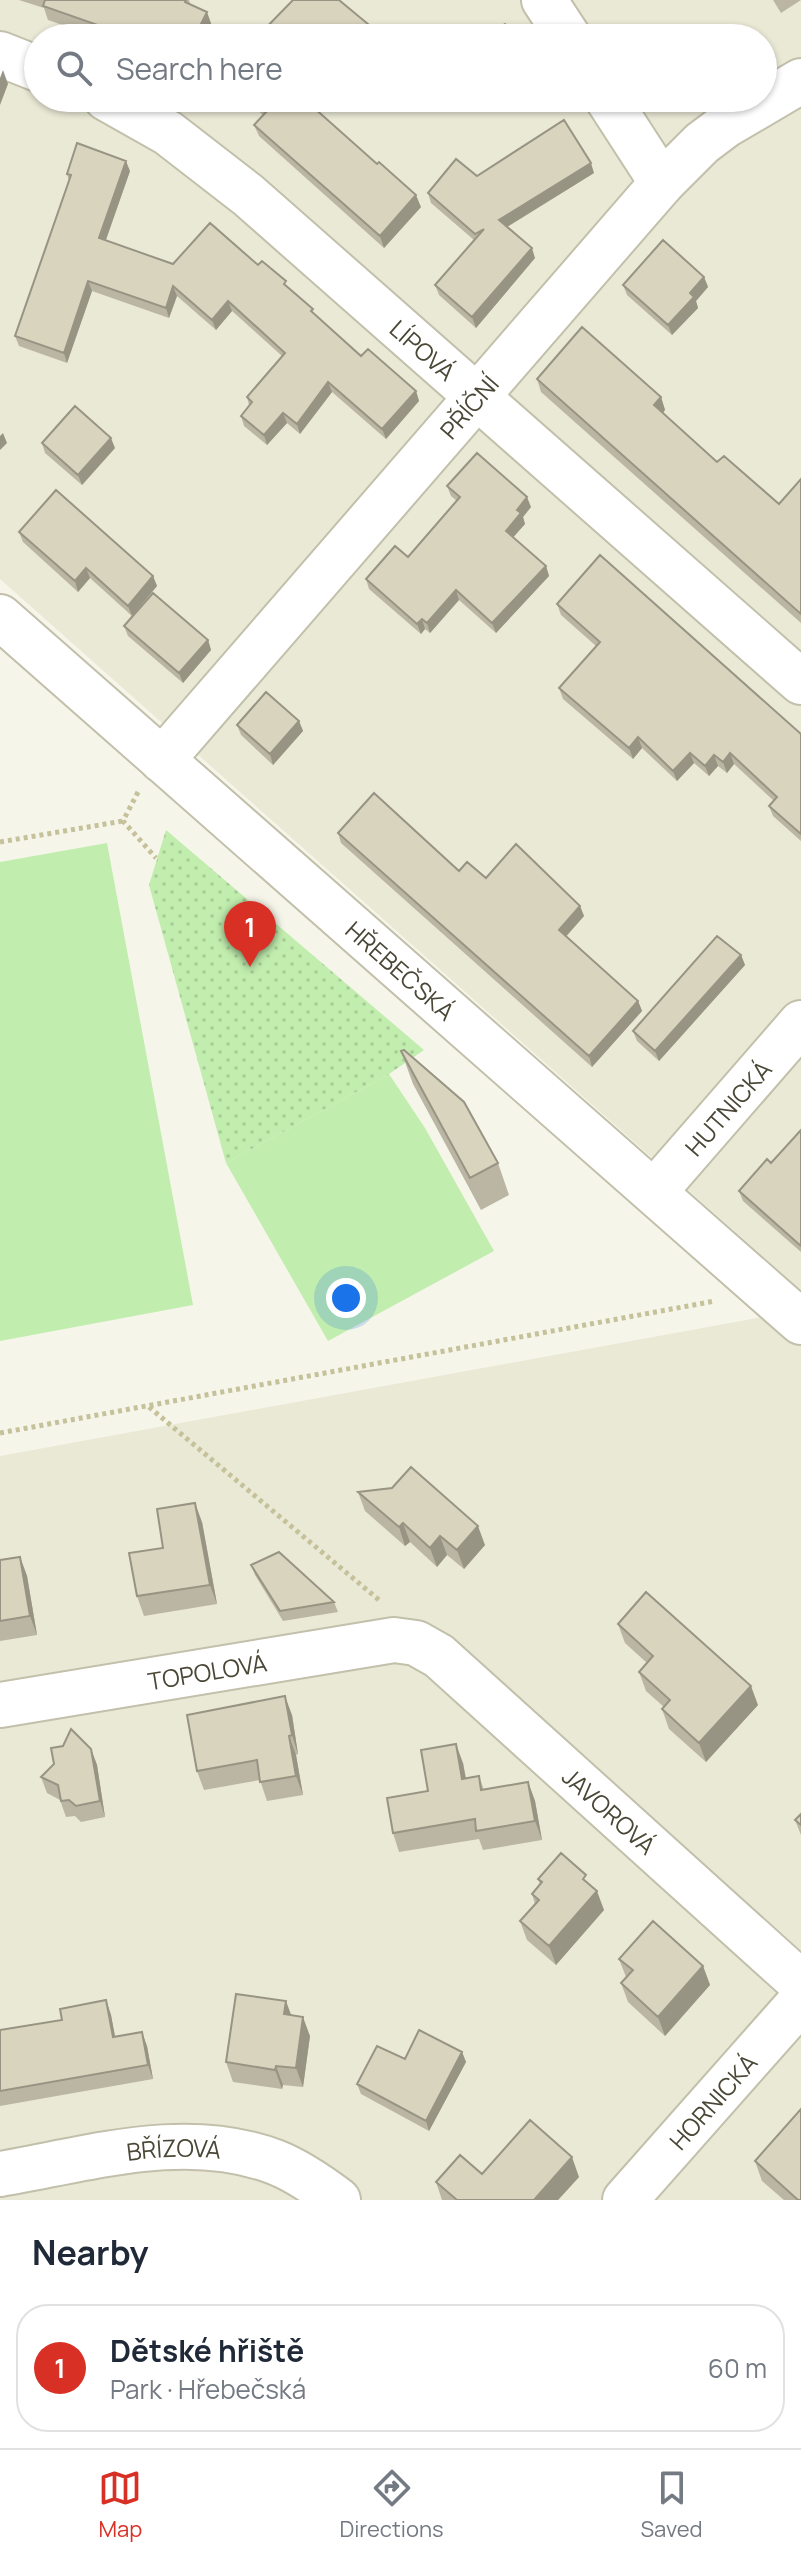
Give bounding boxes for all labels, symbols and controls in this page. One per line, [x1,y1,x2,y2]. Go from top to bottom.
search box [24,24,777,112]
icon: search [52,46,96,90]
text: Search here [116,48,283,89]
street label: LÍPOVÁ [383,312,463,387]
street label: PŘÍČNÍ [432,367,506,445]
pin: 1 [224,901,276,967]
street label: HŘEBEČSKÁ [339,913,462,1027]
street label: HUTNICKÁ [677,1053,778,1162]
your location [326,1278,366,1318]
street label: TOPOLOVÁ [145,1645,269,1697]
street label: JAVOROVÁ [556,1759,664,1861]
street label: HORNICKÁ [661,2046,764,2156]
street label: BŘÍZOVÁ [124,2130,223,2167]
text: Nearby [32,2229,148,2275]
text: Dětské hřiště [110,2330,304,2371]
text: 1 [54,2350,66,2386]
text: 60 m [708,2350,767,2386]
text: Park · Hřebečská [110,2371,306,2407]
tab: Map [98,2466,142,2544]
tab: Directions [339,2466,444,2544]
tab: Saved [641,2466,703,2544]

